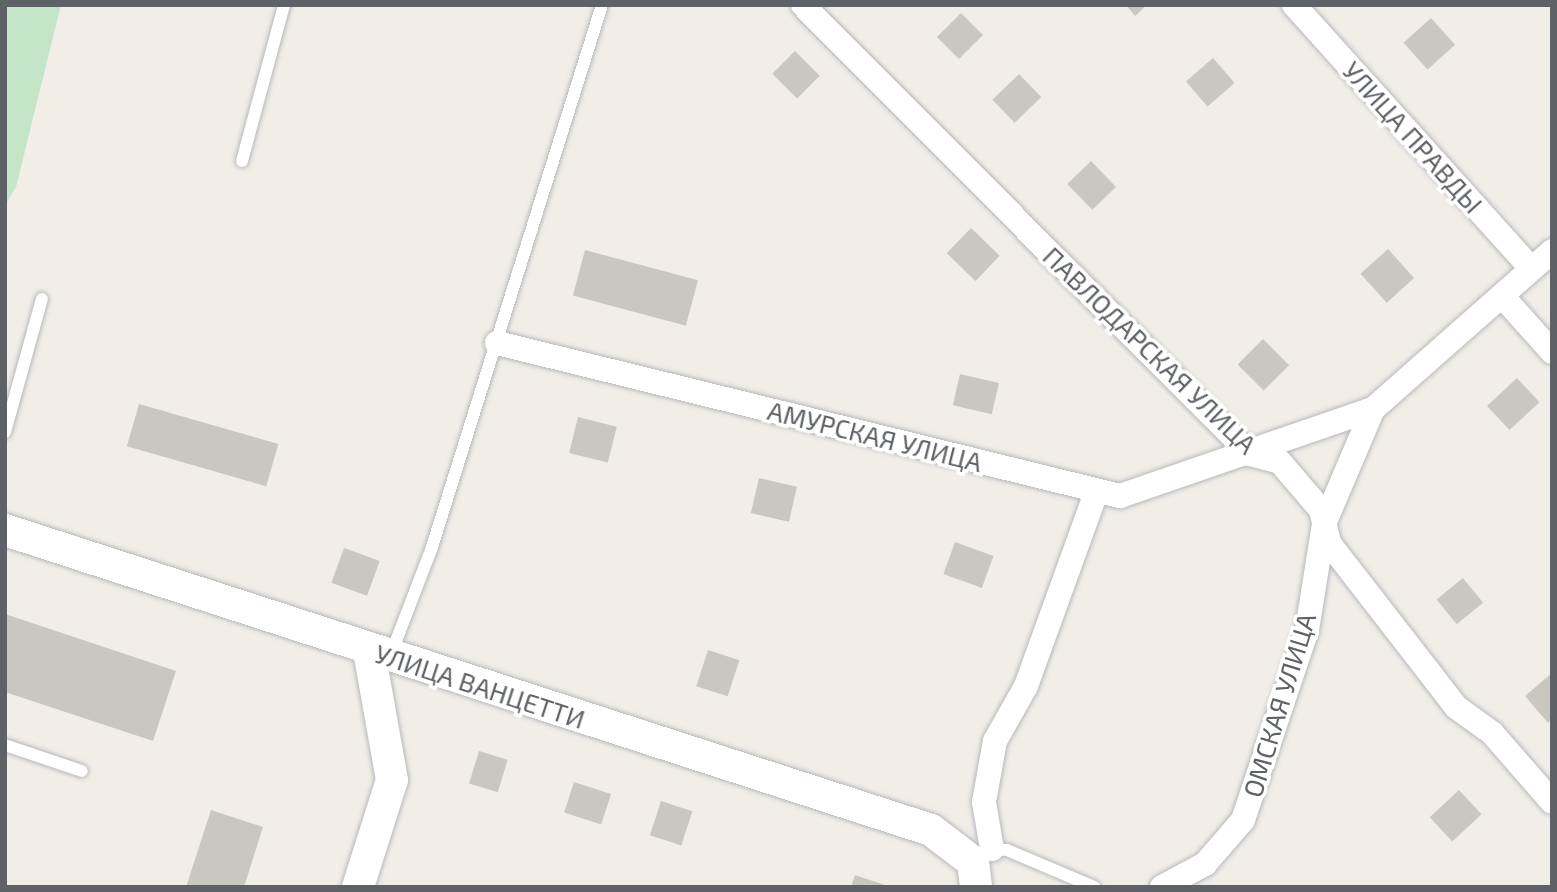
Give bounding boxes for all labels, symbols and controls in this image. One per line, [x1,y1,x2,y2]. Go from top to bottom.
street label: УЛИЦА ПРАВДЫ [1337,55,1489,219]
street label: ПАВЛОДАРСКАЯ УЛИЦА [1037,240,1263,460]
street label: АМУРСКАЯ УЛИЦА [765,394,985,478]
street label: ОМСКАЯ УЛИЦА [1236,609,1322,801]
street label: УЛИЦА ВАНЦЕТТИ [371,637,589,735]

